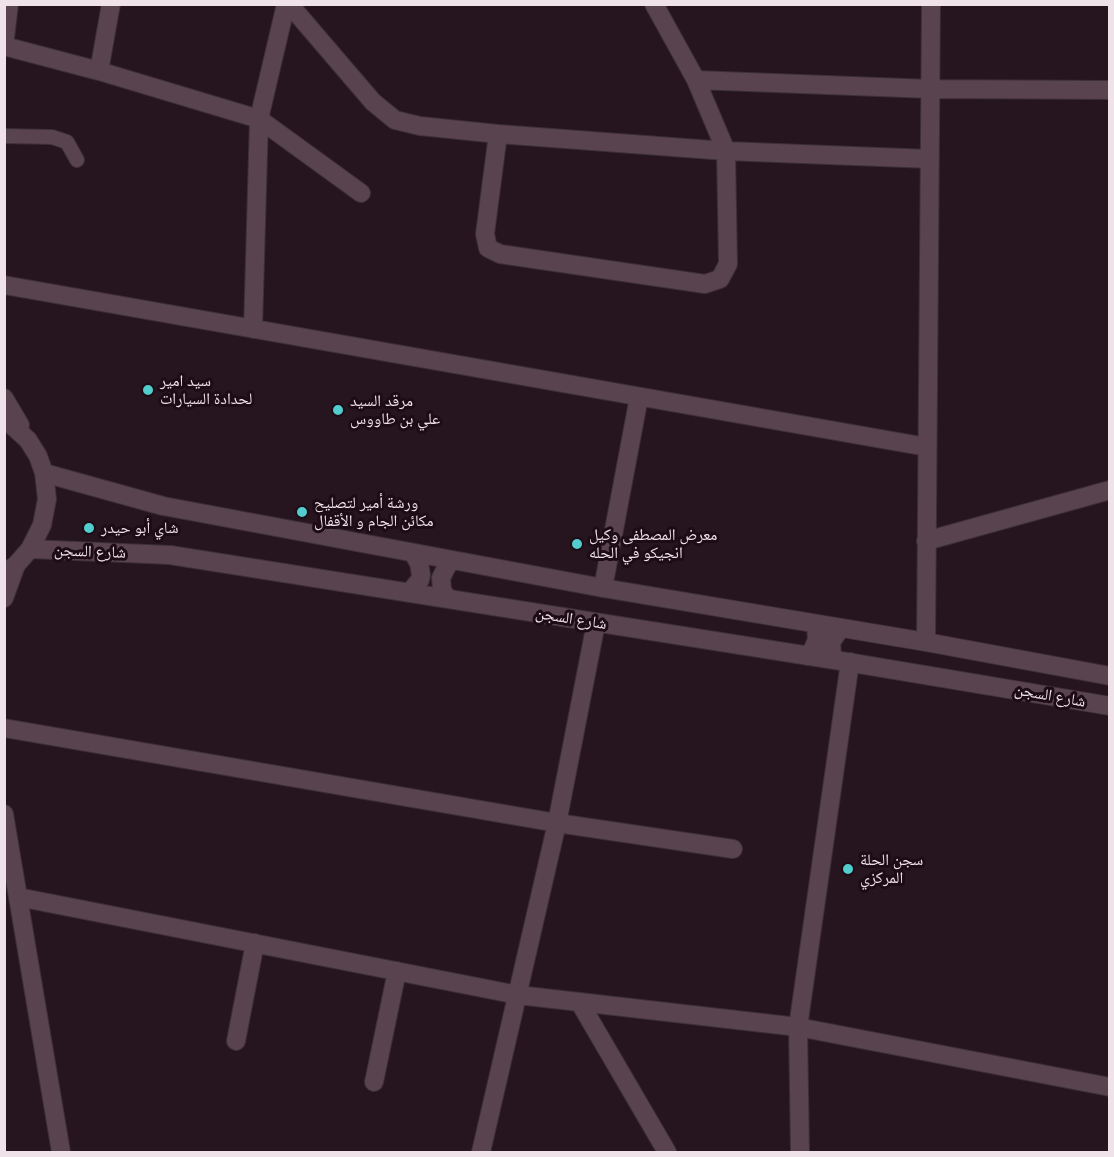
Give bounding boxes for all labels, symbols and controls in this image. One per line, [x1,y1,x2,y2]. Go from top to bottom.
place label: سيد امير لحدادة السيارات [160,371,252,409]
marker: سيد امير لحدادة السيارات [141,383,155,397]
place label: مرقد السيد علي بن طاووس [350,391,440,429]
marker: مرقد السيد علي بن طاووس [331,403,345,417]
place label: ورشة أمير لتصليح مكائن الجام و الأقفال [314,493,434,531]
marker: ورشة أمير لتصليح مكائن الجام و الأقفال [295,505,309,519]
place label: شاي أبو حيدر [101,518,178,538]
marker: شاي أبو حيدر [82,521,96,535]
place label: معرض المصطفى وكيل انجيكو في الحله [589,525,717,563]
marker: معرض المصطفى وكيل انجيكو في الحله [570,537,584,551]
street label: شارع السجن [54,541,126,563]
street label: شارع السجن [534,604,608,634]
street label: شارع السجن [1013,680,1087,712]
place label: سجن الحلة المركزي [860,850,923,888]
marker: سجن الحلة المركزي [841,862,855,876]

